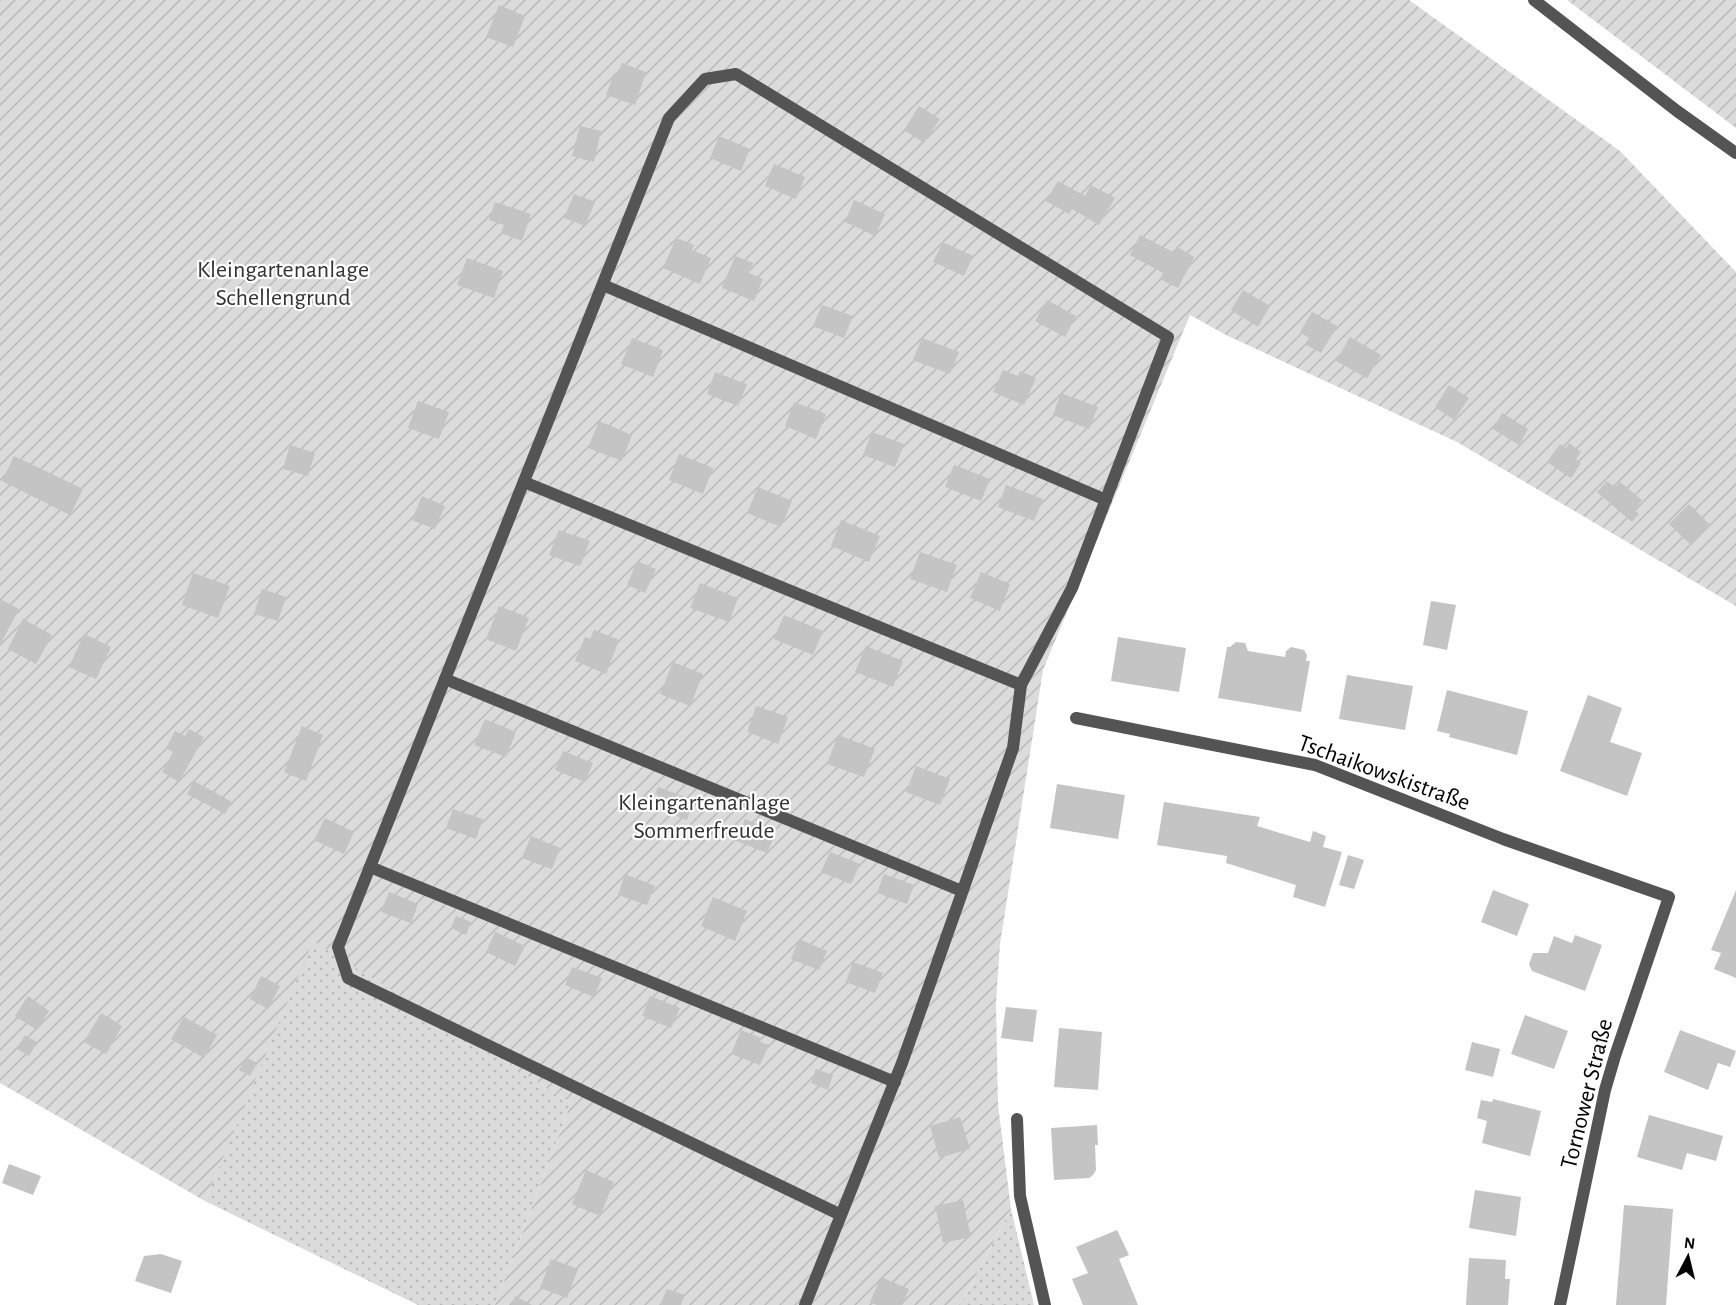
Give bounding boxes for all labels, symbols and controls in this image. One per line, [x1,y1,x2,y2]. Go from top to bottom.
park label: Kleingartenanlage Schellengrund [197,258,369,310]
street label: Tschaikowskistraße [1295,731,1473,815]
park label: Kleingartenanlage Sommerfreude [618,791,790,843]
street label: Tornower Straße [1557,1016,1617,1172]
north arrow [1658,1227,1718,1287]
text: N [1683,1234,1696,1252]

